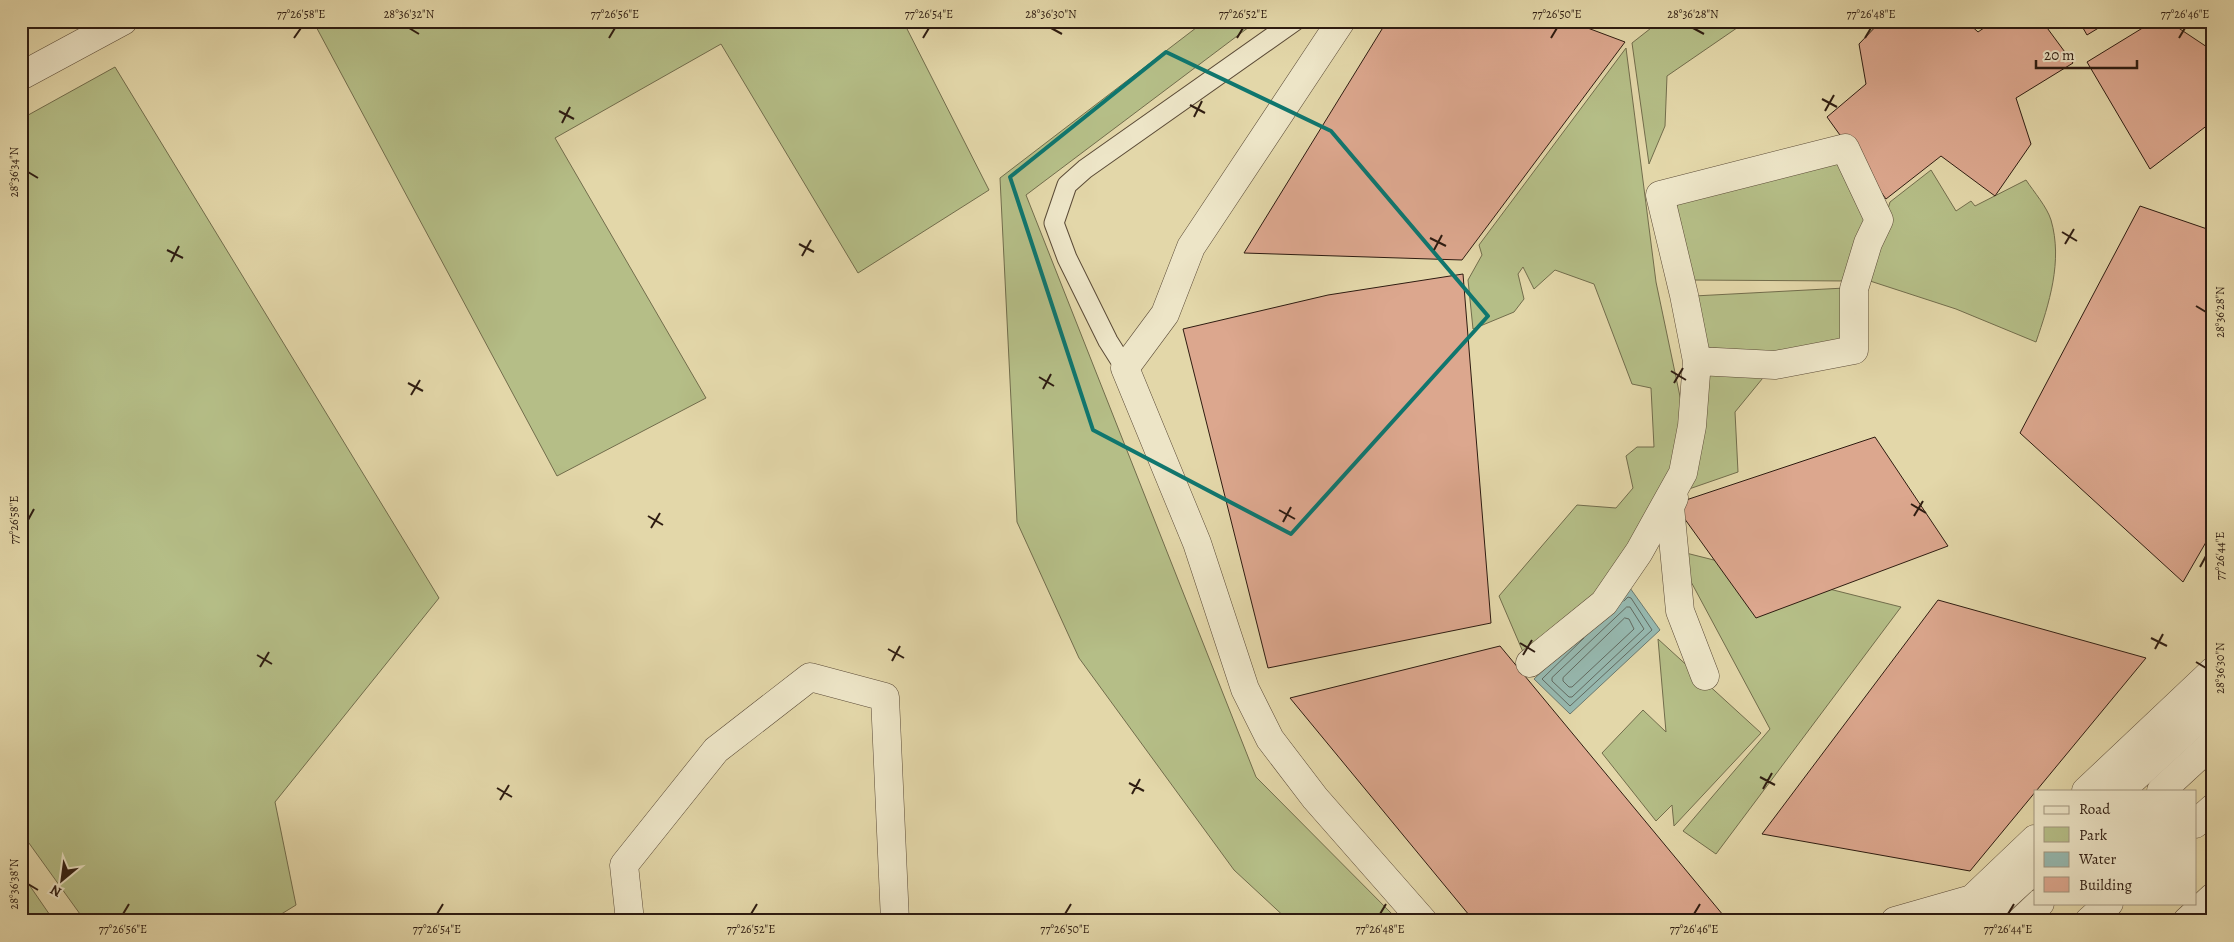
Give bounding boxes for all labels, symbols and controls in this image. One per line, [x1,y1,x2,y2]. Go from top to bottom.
text: 77°26'58"E [277,6,325,22]
text: 28°36'32"N [384,6,435,22]
text: 77°26'56"E [591,6,639,22]
text: 77°26'54"E [905,6,953,22]
text: 28°36'30"N [1025,6,1077,22]
text: 77°26'52"E [1219,6,1267,22]
text: 77°26'50"E [1532,6,1582,22]
text: 28°36'28"N [1667,6,1719,22]
text: 77°26'48"E [1847,6,1895,22]
text: 77°26'46"E [2161,6,2209,22]
scale bar [2036,38,2138,70]
text: 20 m [2044,45,2075,65]
text: 28°36'34"N [6,146,22,197]
text: 28°36'28"N [2212,286,2228,338]
text: 77°26'58"E [6,496,22,544]
text: 77°26'44"E [2212,532,2228,580]
text: 28°36'30"N [2212,642,2228,694]
legend [2034,790,2196,904]
text: Road [2079,799,2111,819]
text: Park [2079,825,2108,845]
text: Water [2078,849,2116,869]
north arrow [38,854,88,904]
text: 28°36'38"N [6,858,22,909]
text: Building [2079,875,2132,895]
text: N [47,880,65,902]
text: 77°26'56"E [99,921,147,937]
text: 77°26'54"E [413,921,461,937]
text: 77°26'52"E [727,921,775,937]
text: 77°26'50"E [1040,921,1090,937]
text: 77°26'48"E [1356,921,1404,937]
text: 77°26'46"E [1670,921,1718,937]
text: 77°26'44"E [1984,921,2032,937]

